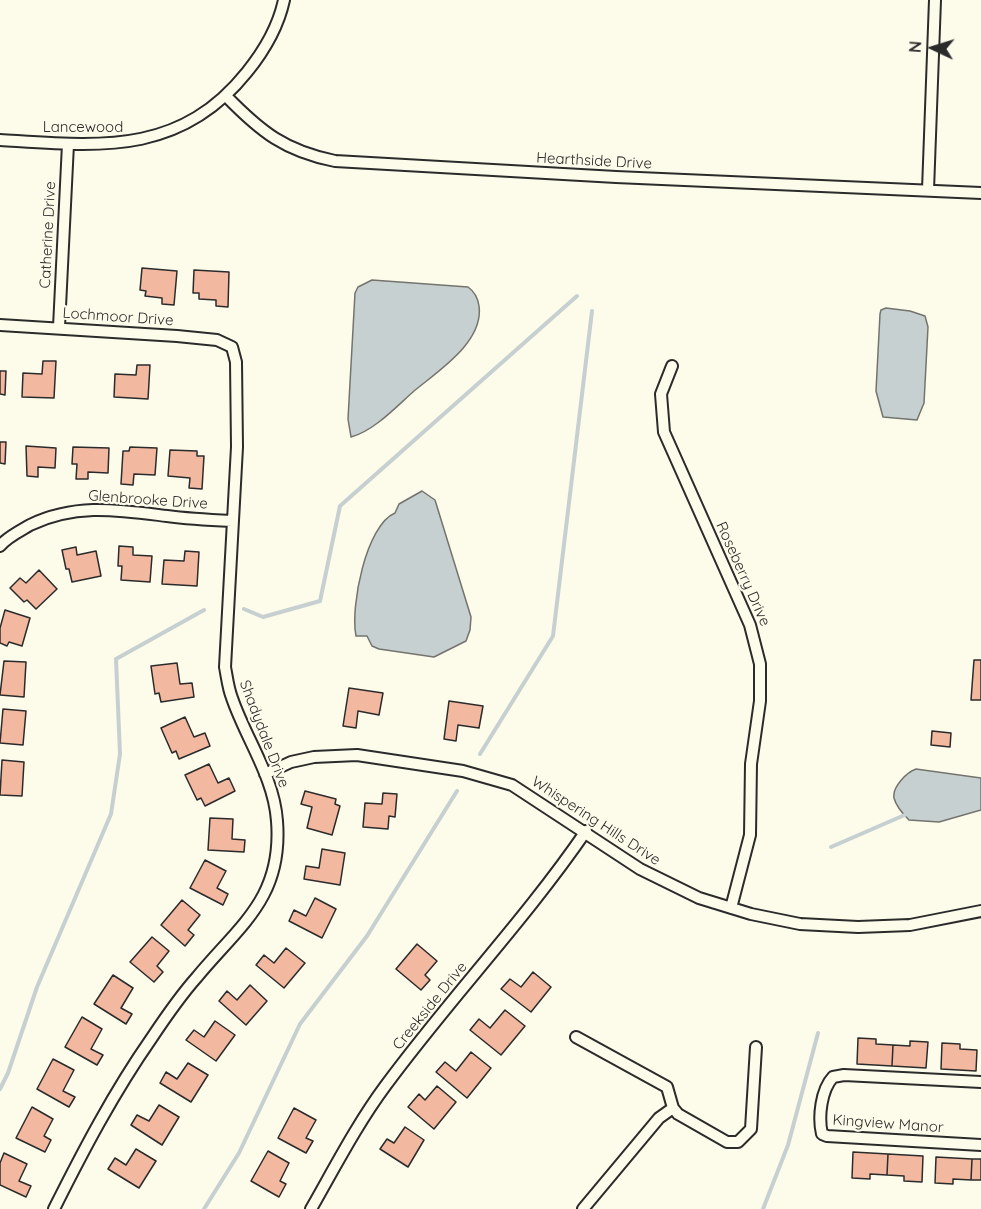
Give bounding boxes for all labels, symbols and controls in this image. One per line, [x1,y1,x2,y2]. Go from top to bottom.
north arrow [903,18,963,78]
text: N [905,40,925,53]
street label: Lancewood [43,118,123,136]
street label: Hearthside Drive [536,149,652,173]
street label: Catherine Drive [36,181,60,289]
street label: Lochmoor Drive [62,304,174,330]
street label: Glenbrooke Drive [88,487,208,513]
street label: Roseberry Drive [712,519,774,629]
street label: Shadydale Drive [235,678,293,790]
street label: Whispering Hills Drive [528,773,664,869]
street label: Creekside Drive [389,958,471,1054]
street label: Kingview Manor [832,1111,944,1137]

